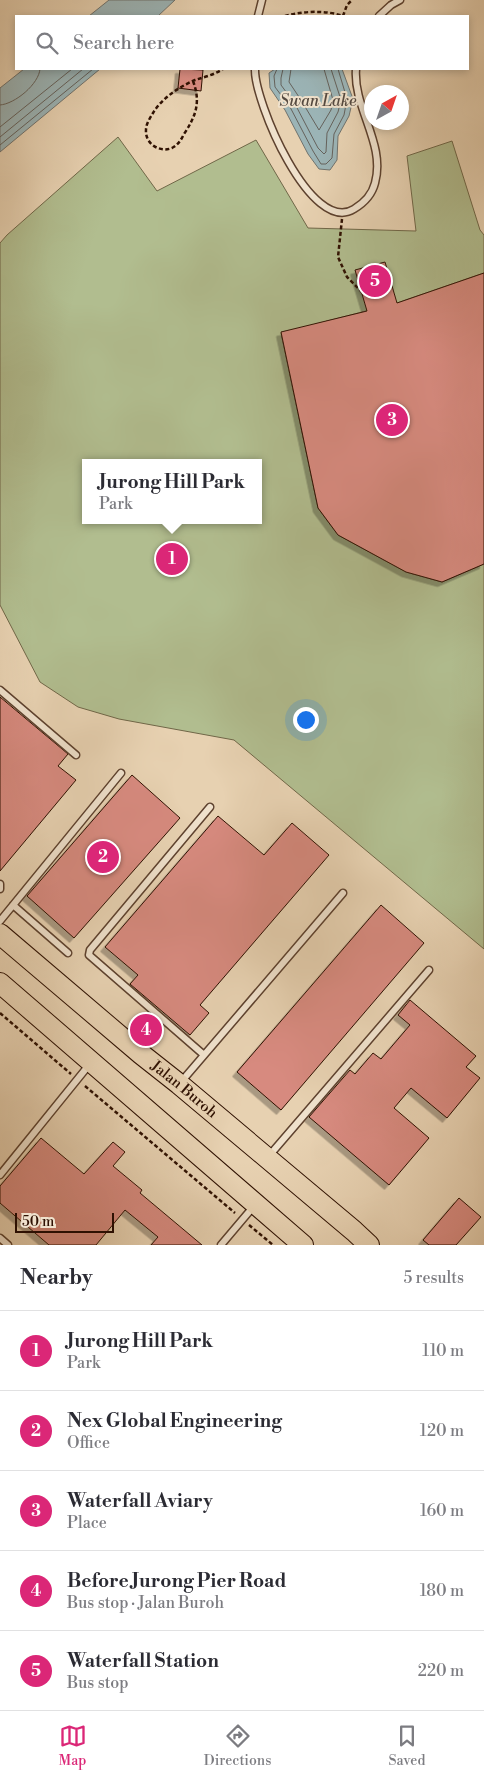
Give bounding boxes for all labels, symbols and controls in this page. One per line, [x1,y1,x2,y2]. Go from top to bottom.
search box [15,15,469,70]
icon: search [33,29,61,57]
text: Search here [73,31,174,55]
north arrow [364,85,409,130]
water label: Swan Lake [280,91,357,111]
pin: 5 [359,262,391,300]
pin: 3 [376,401,408,439]
popup [82,459,262,524]
text: Jurong Hill Park [99,470,245,494]
text: Park [99,494,132,514]
pin: 1 [156,540,188,578]
your location [293,707,319,733]
pin: 2 [87,838,119,876]
pin: 4 [130,1011,162,1049]
street label: Jalan Buroh [146,1055,222,1122]
scale bar [15,1210,114,1233]
text: 50 m [22,1213,54,1231]
text: Nearby [20,1265,93,1291]
text: 5 results [403,1268,464,1288]
text: Jurong Hill Park [67,1329,213,1353]
text: 1 [32,1341,40,1361]
text: 110 m [422,1341,464,1361]
text: Park [67,1353,100,1373]
text: Nex Global Engineering [67,1409,282,1433]
text: 2 [31,1421,41,1441]
text: 120 m [420,1421,464,1441]
text: Office [67,1433,110,1453]
text: Waterfall Aviary [67,1489,213,1513]
text: 3 [31,1501,41,1521]
text: 160 m [420,1501,464,1521]
text: Place [67,1513,107,1533]
text: Before Jurong Pier Road [67,1569,286,1593]
text: 4 [31,1581,41,1601]
text: 180 m [420,1581,464,1601]
text: Bus stop · Jalan Buroh [67,1593,224,1613]
text: Waterfall Station [67,1649,219,1673]
text: 5 [31,1661,41,1681]
text: 220 m [418,1661,464,1681]
text: Bus stop [67,1673,129,1693]
tab: Map [59,1722,87,1770]
tab: Directions [204,1722,271,1770]
tab: Saved [389,1722,425,1770]

